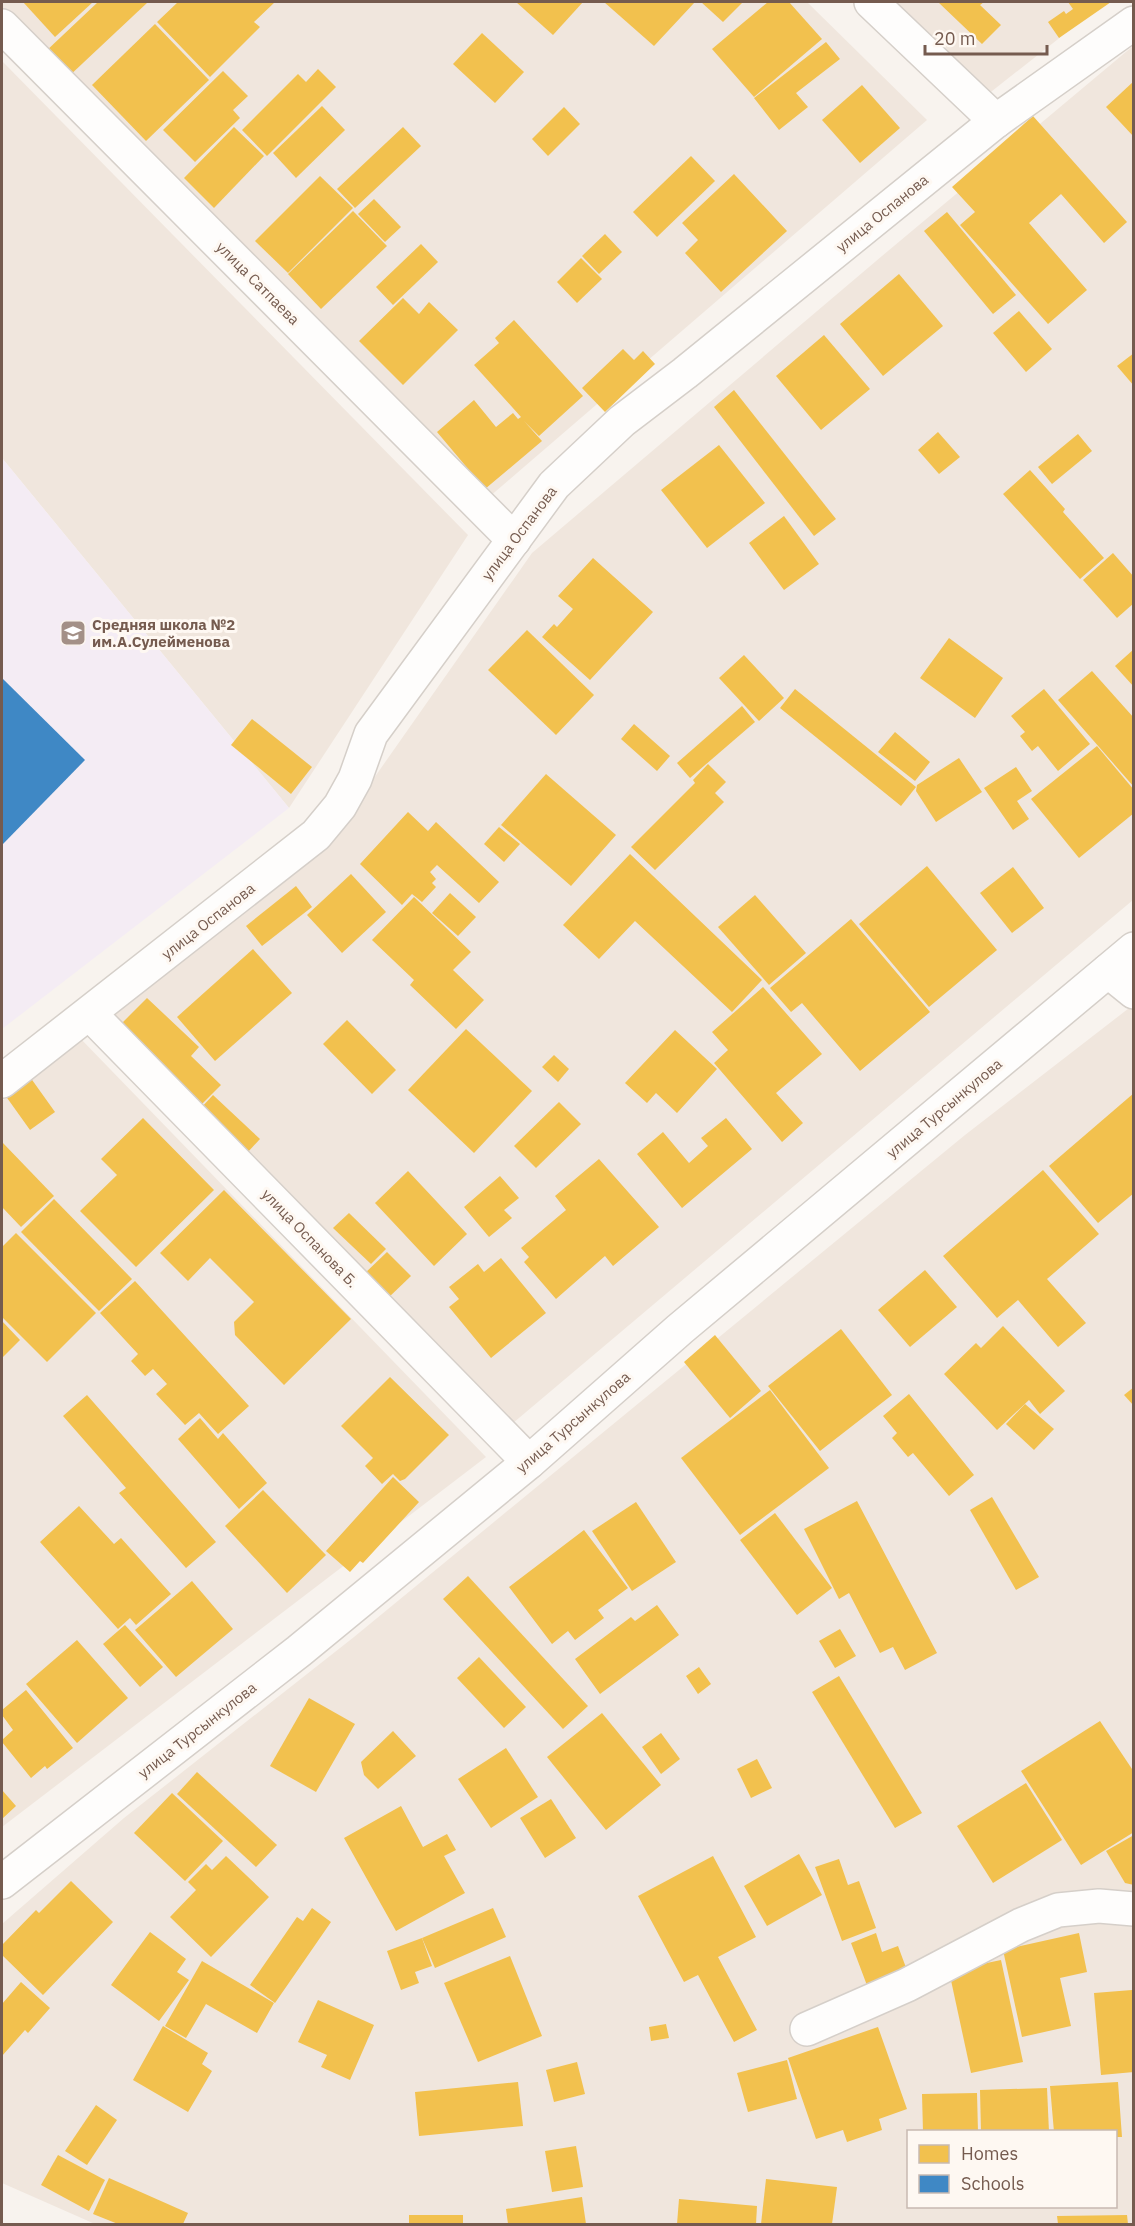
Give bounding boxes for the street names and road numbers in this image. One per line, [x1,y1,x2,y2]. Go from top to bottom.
street label: улица Оспанова [832,170,932,256]
street label: улица Сатпаева [212,237,304,329]
street label: улица Оспанова [477,482,561,584]
street label: улица Оспанова [157,879,259,963]
street label: улица Турсынкулова [882,1054,1006,1162]
street label: улица Оспанова Б. [258,1185,362,1291]
street label: улица Турсынкулова [512,1367,634,1477]
street label: улица Турсынкулова [134,1678,260,1782]

